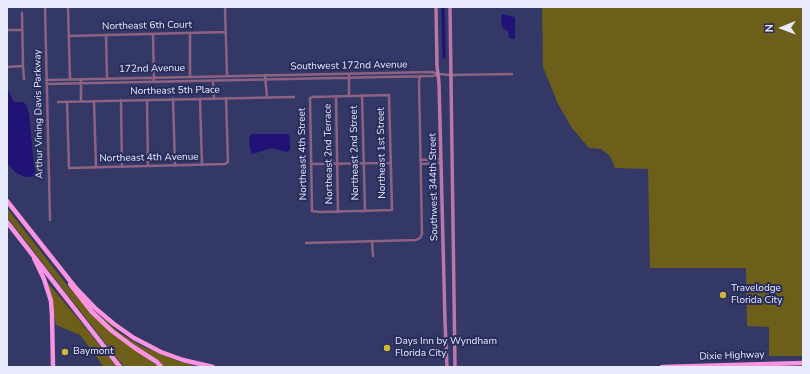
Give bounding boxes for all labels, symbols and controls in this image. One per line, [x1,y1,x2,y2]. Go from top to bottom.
north arrow [762,8,802,48]
street label: Northeast 6th Court [102,19,192,33]
text: N [762,24,777,32]
street label: Arthur Vining Davis Parkway [32,49,46,179]
street label: Southwest 172nd Avenue [290,59,408,73]
street label: 172nd Avenue [119,62,185,76]
street label: Northeast 5th Place [130,84,220,98]
street label: Northeast 2nd Terrace [322,104,336,204]
street label: Northeast 2nd Street [348,106,362,200]
street label: Northeast 1st Street [375,107,389,199]
street label: Northeast 4th Street [296,108,310,200]
street label: Southwest 344th Street [427,133,441,241]
street label: Northeast 4th Avenue [99,151,199,165]
place label: Travelodge Florida City [731,283,782,306]
marker: Travelodge Florida City [718,290,728,300]
place label: Days Inn by Wyndham Florida City [395,336,497,360]
marker: Days Inn by Wyndham Florida City [382,343,392,353]
place label: Baymont [73,346,113,358]
marker: Baymont [60,347,70,357]
street label: Dixie Highway [699,349,765,363]

